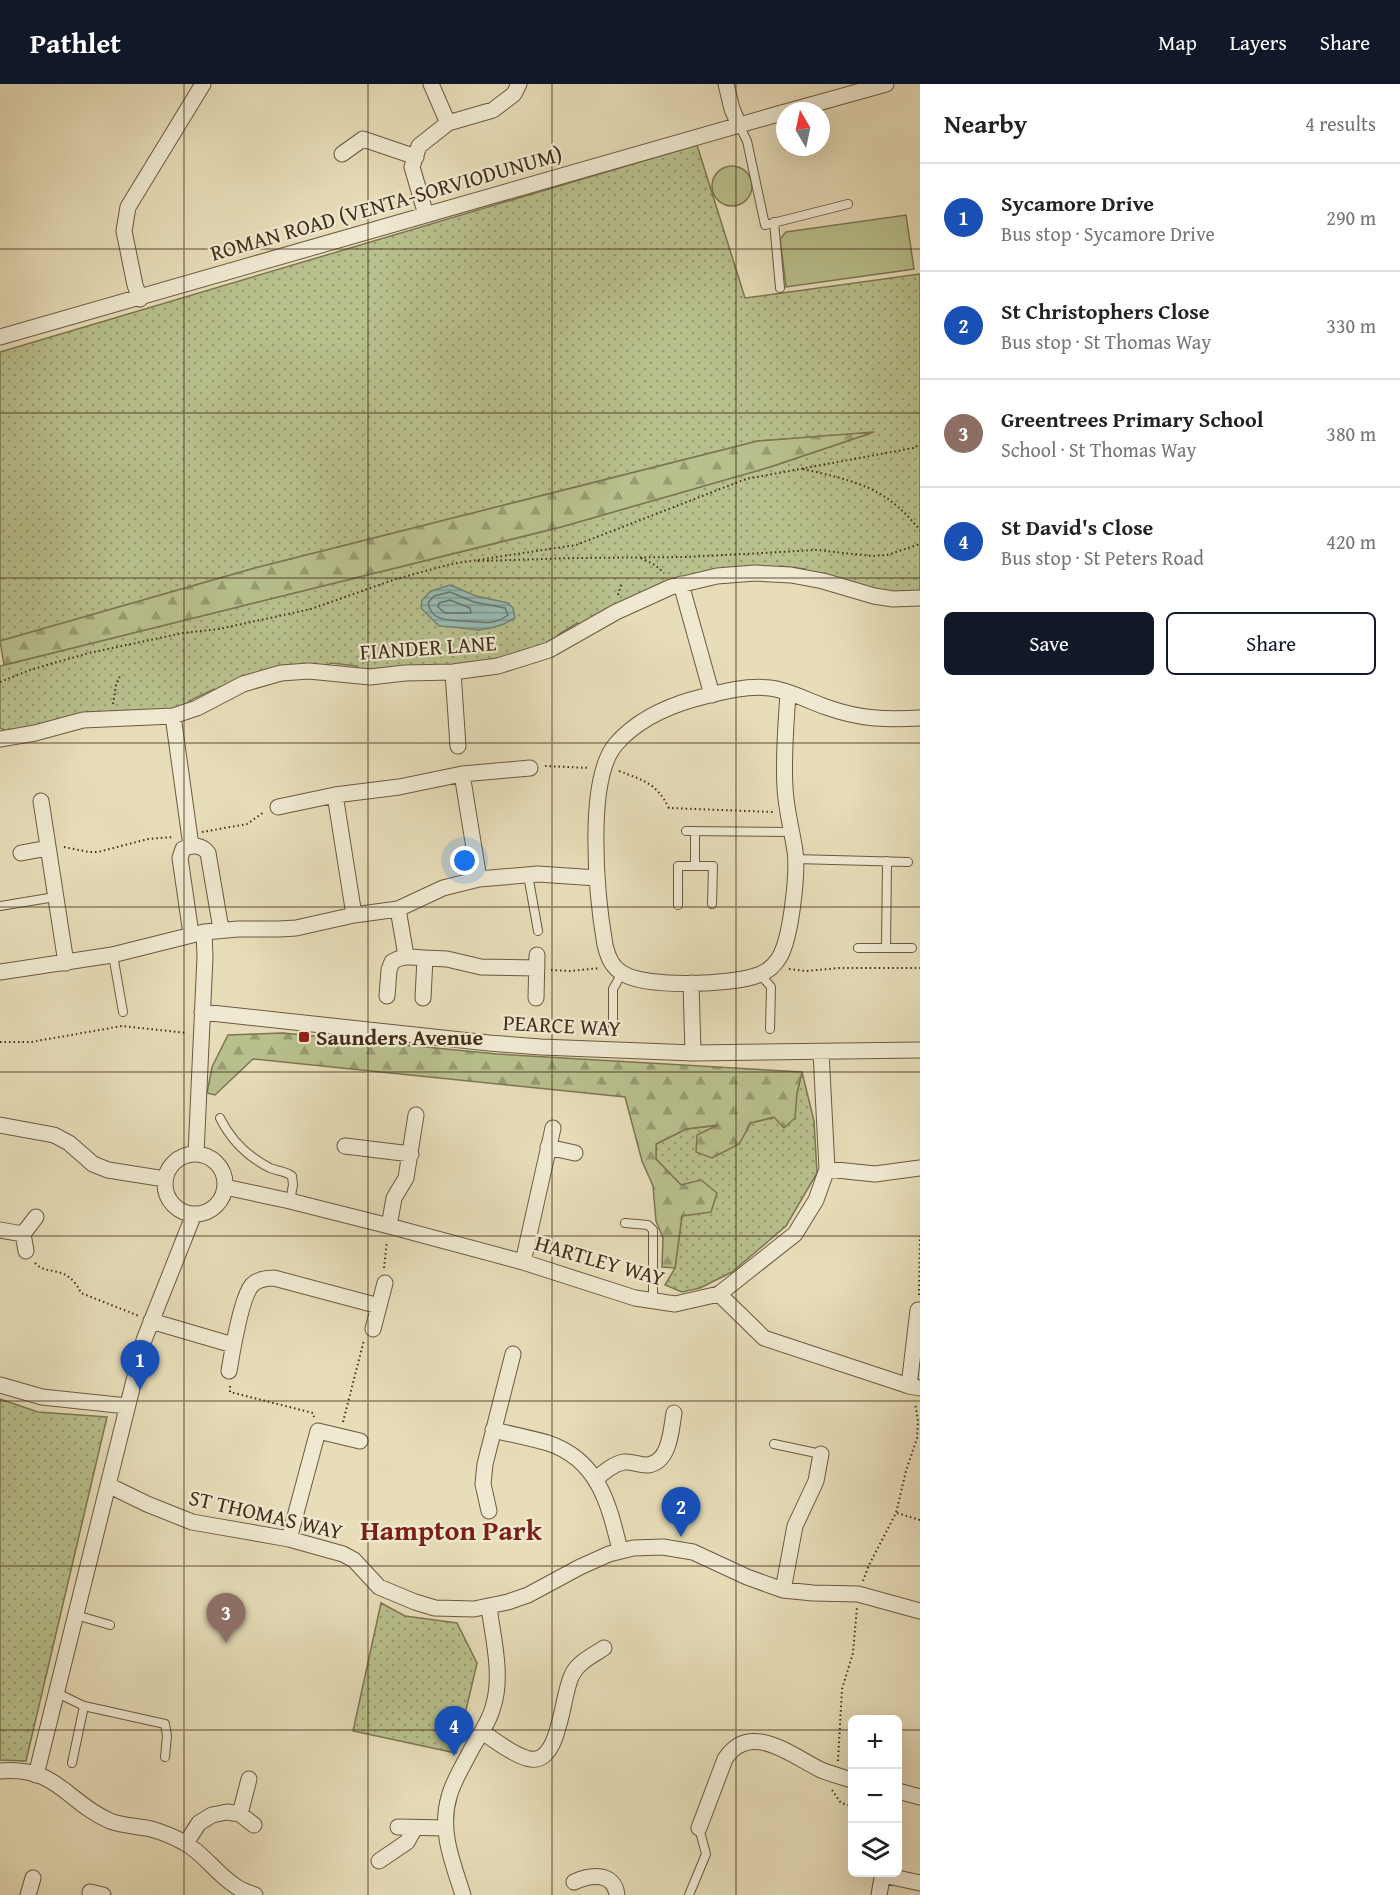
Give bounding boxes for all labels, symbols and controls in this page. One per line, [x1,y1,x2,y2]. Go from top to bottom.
text: Pathlet [30,22,121,63]
text: Map [1158,27,1197,58]
text: Layers [1230,27,1287,58]
text: Share [1320,27,1370,58]
north arrow [776,102,830,156]
text: Nearby [944,104,1027,143]
text: 4 results [1305,109,1376,138]
street label: ROMAN ROAD (VENTA-SORVIODUNUM) [206,137,566,269]
text: Sycamore Drive [1001,187,1154,219]
text: 1 [958,203,969,232]
text: 290 m [1326,203,1376,232]
text: Bus stop · Sycamore Drive [1001,219,1215,248]
text: St Christophers Close [1001,295,1210,327]
text: 2 [958,311,969,340]
text: 330 m [1326,311,1376,340]
text: Bus stop · St Thomas Way [1001,327,1211,356]
text: Greentrees Primary School [1001,403,1263,435]
text: 3 [958,419,969,448]
text: 380 m [1326,419,1376,448]
text: School · St Thomas Way [1001,435,1196,464]
text: St David's Close [1001,511,1153,543]
text: 4 [958,527,969,556]
text: 420 m [1326,527,1376,556]
text: Bus stop · St Peters Road [1001,543,1204,572]
button: Save [944,612,1154,675]
button: Share [1166,612,1376,675]
street label: FIANDER LANE [359,626,497,668]
your location [450,846,479,875]
street label: PEARCE WAY [502,1006,622,1044]
place label: Saunders Avenue [316,1021,483,1053]
marker: Saunders Avenue [297,1030,311,1044]
street label: HARTLEY WAY [531,1226,669,1294]
pin: 1 [120,1340,160,1390]
street label: ST THOMAS WAY [186,1481,346,1547]
pin: 2 [662,1488,700,1537]
district label: Hampton Park [360,1509,543,1550]
pin: 3 [206,1594,246,1643]
pin: 4 [434,1706,474,1756]
map controls [848,1715,902,1877]
button: + [848,1715,902,1769]
button: − [848,1769,902,1823]
button: layers [848,1823,902,1877]

